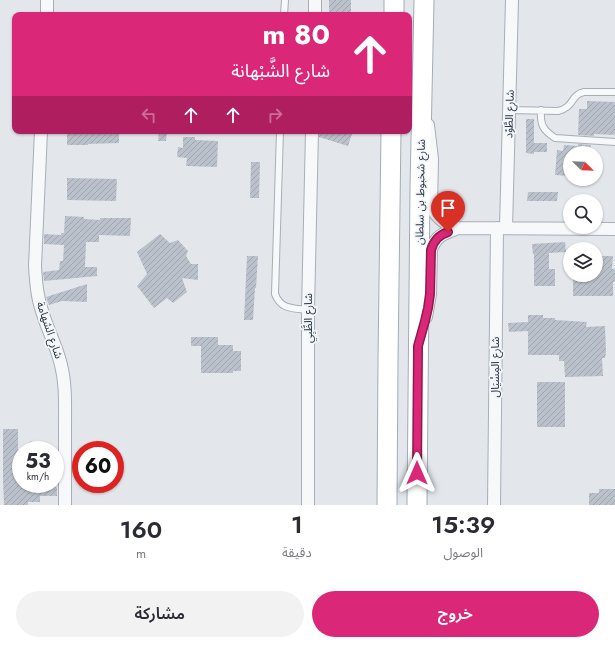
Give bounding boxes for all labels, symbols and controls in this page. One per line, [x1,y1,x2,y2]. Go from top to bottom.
text: 80 m [263,14,330,55]
icon: ahead [344,28,396,80]
text: شارع الشَّبْهانة [231,58,330,84]
street label: شارع الطَّوْد [500,89,518,138]
icon: left [138,104,160,126]
icon: ahead [180,104,202,126]
icon: ahead [222,104,244,126]
icon: right [264,104,286,126]
street label: شارع شخبوط بن سلطان [411,138,429,245]
north arrow [563,146,603,186]
map controls [563,146,603,282]
pin [431,191,465,232]
button: search [563,194,603,234]
icon: arrive [437,197,459,219]
button: layers [563,242,603,282]
street label: شارع الظَّبِي [300,293,318,343]
street label: شارع الشهامة [33,299,67,361]
street label: شارع المِسْيَال [487,336,503,397]
speed limit sign: 60 [72,441,124,493]
text: 53 [25,447,51,476]
position arrow [396,452,438,494]
text: km/h [27,469,49,484]
text: 1 [291,507,303,542]
text: 15:39 [431,507,495,542]
text: 160 [120,512,162,547]
text: دقيقة [282,543,312,562]
text: الوصول [444,543,483,562]
text: m [136,544,146,563]
button: مشاركة [16,591,304,637]
button: خروج [312,591,599,637]

